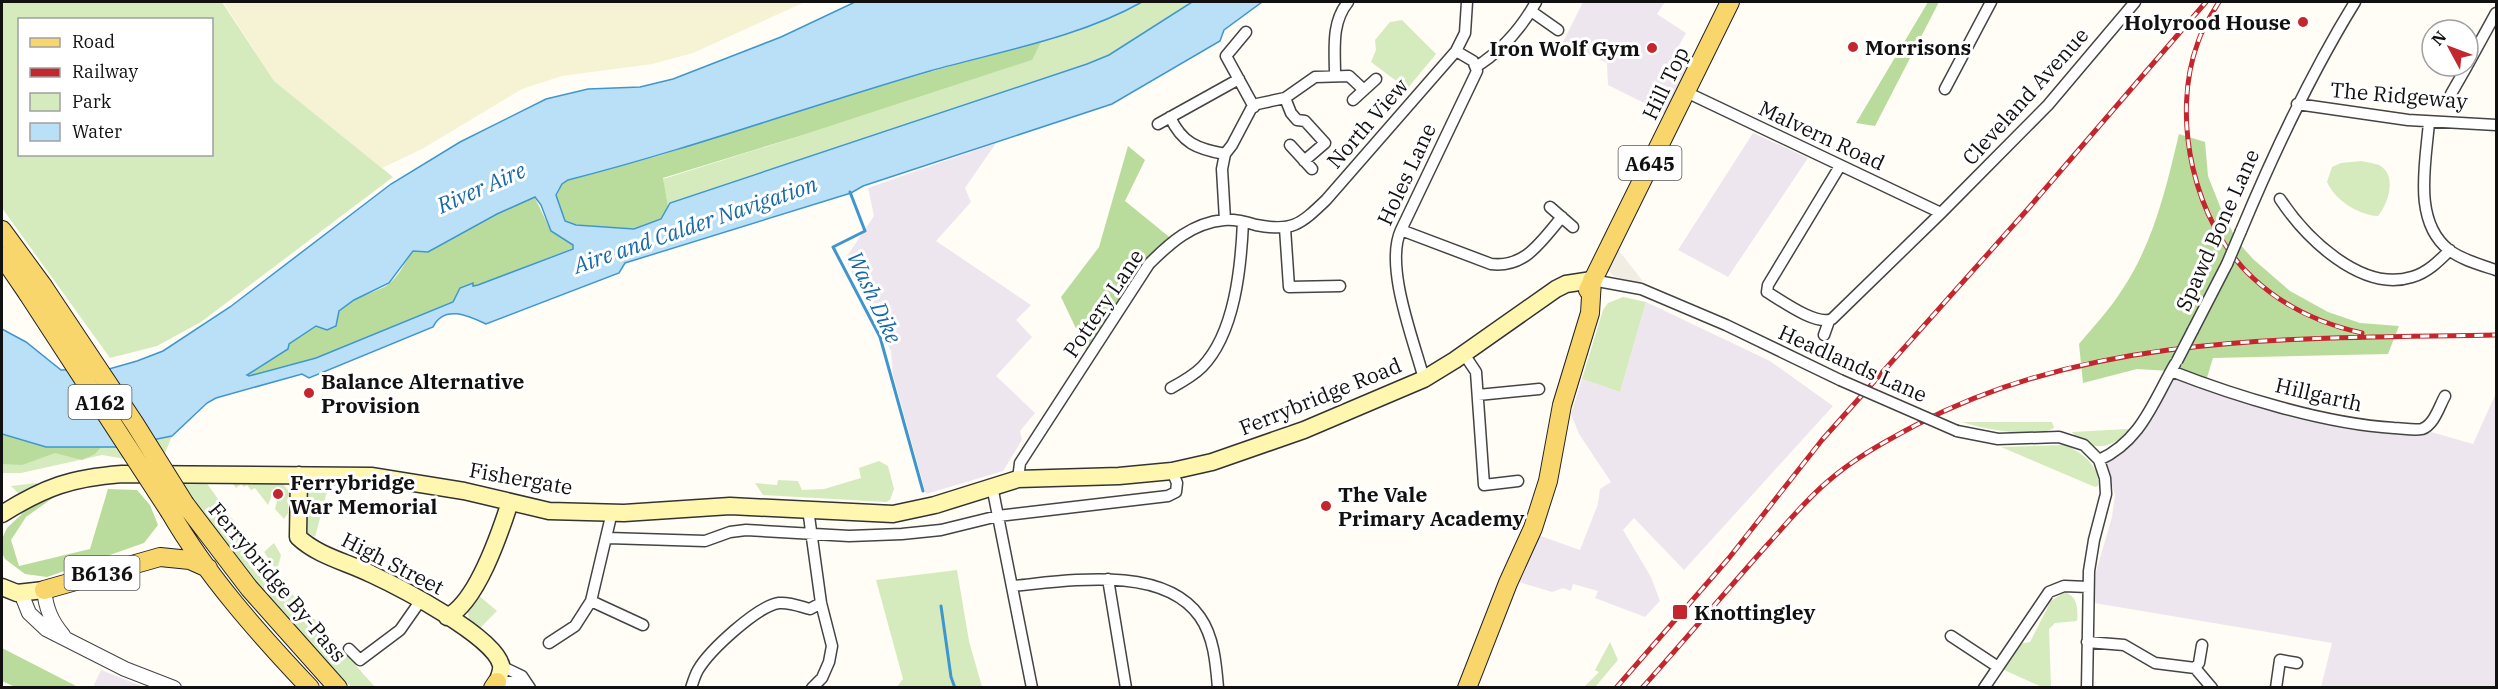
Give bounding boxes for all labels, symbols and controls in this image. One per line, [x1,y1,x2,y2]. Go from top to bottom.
place label: Holyrood House [2124,8,2291,36]
marker: Holyrood House [2296,15,2310,29]
legend [18,18,213,156]
north arrow [2420,18,2480,78]
street label: Cleveland Avenue [1956,21,2094,171]
text: N [2427,27,2450,49]
text: Road [72,30,115,53]
place label: Morrisons [1865,33,1971,61]
place label: Iron Wolf Gym [1489,34,1640,62]
marker: Morrisons [1846,40,1860,54]
marker: Iron Wolf Gym [1645,41,1659,55]
street label: Hill Top [1635,42,1695,124]
text: Railway [72,60,138,83]
street label: North View [1320,72,1414,174]
street label: The Ridgeway [2329,75,2470,115]
text: Park [72,90,112,113]
street label: Malvern Road [1754,94,1890,177]
street label: Holes Lane [1370,118,1442,230]
text: Water [72,120,122,143]
street label: Spawd Bone Lane [2169,145,2265,315]
road number: A645 [1618,146,1682,180]
water label: River Aire [431,155,530,220]
water label: Aire and Calder Navigation [567,168,821,280]
street label: Pottery Lane [1056,243,1150,363]
water label: Wash Dike [841,246,909,348]
street label: Headlands Lane [1774,318,1932,408]
street label: Ferrybridge Road [1235,351,1406,441]
place label: Balance Alternative Provision [321,367,524,419]
street label: Hillgarth [2273,370,2365,418]
road number: A162 [68,385,132,419]
marker: Balance Alternative Provision [302,386,316,400]
street label: Fishergate [467,455,575,501]
place label: Ferrybridge War Memorial [290,468,438,520]
place label: The Vale Primary Academy [1338,480,1525,532]
marker: Ferrybridge War Memorial [271,487,285,501]
street label: Ferrybridge By-Pass [203,496,353,668]
marker: The Vale Primary Academy [1319,499,1333,513]
street label: High Street [337,525,449,601]
road number: B6136 [64,556,140,590]
place label: Knottingley [1694,598,1816,626]
marker: Knottingley [1671,603,1689,621]

